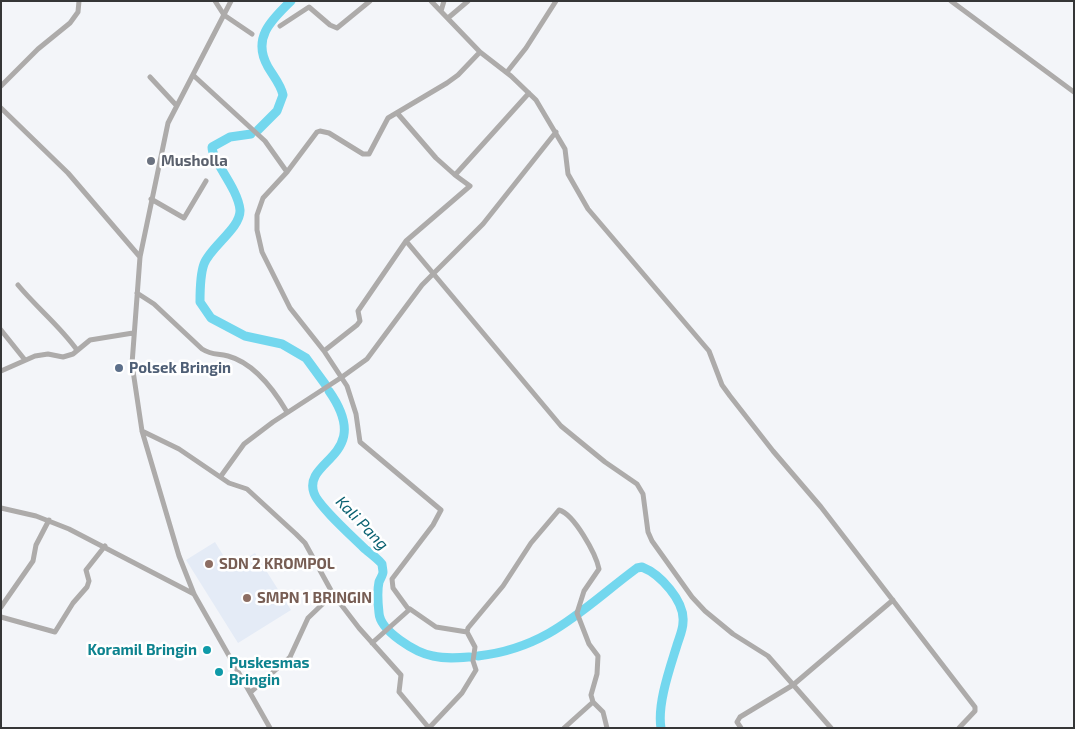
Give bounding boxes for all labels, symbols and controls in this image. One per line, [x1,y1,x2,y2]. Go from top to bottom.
place label: Musholla [161,152,228,170]
marker: Musholla [145,155,157,167]
place label: Polsek Bringin [129,359,231,377]
marker: Polsek Bringin [113,362,125,374]
water label: Kali Pang [332,492,392,554]
place label: SDN 2 KROMPOL [219,555,335,573]
marker: SDN 2 KROMPOL [203,558,215,570]
place label: SMPN 1 BRINGIN [257,589,372,607]
marker: SMPN 1 BRINGIN [241,592,253,604]
place label: Koramil Bringin [87,641,197,659]
marker: Koramil Bringin [201,644,213,656]
place label: Puskesmas Bringin [229,654,309,689]
marker: Puskesmas Bringin [213,666,225,678]

